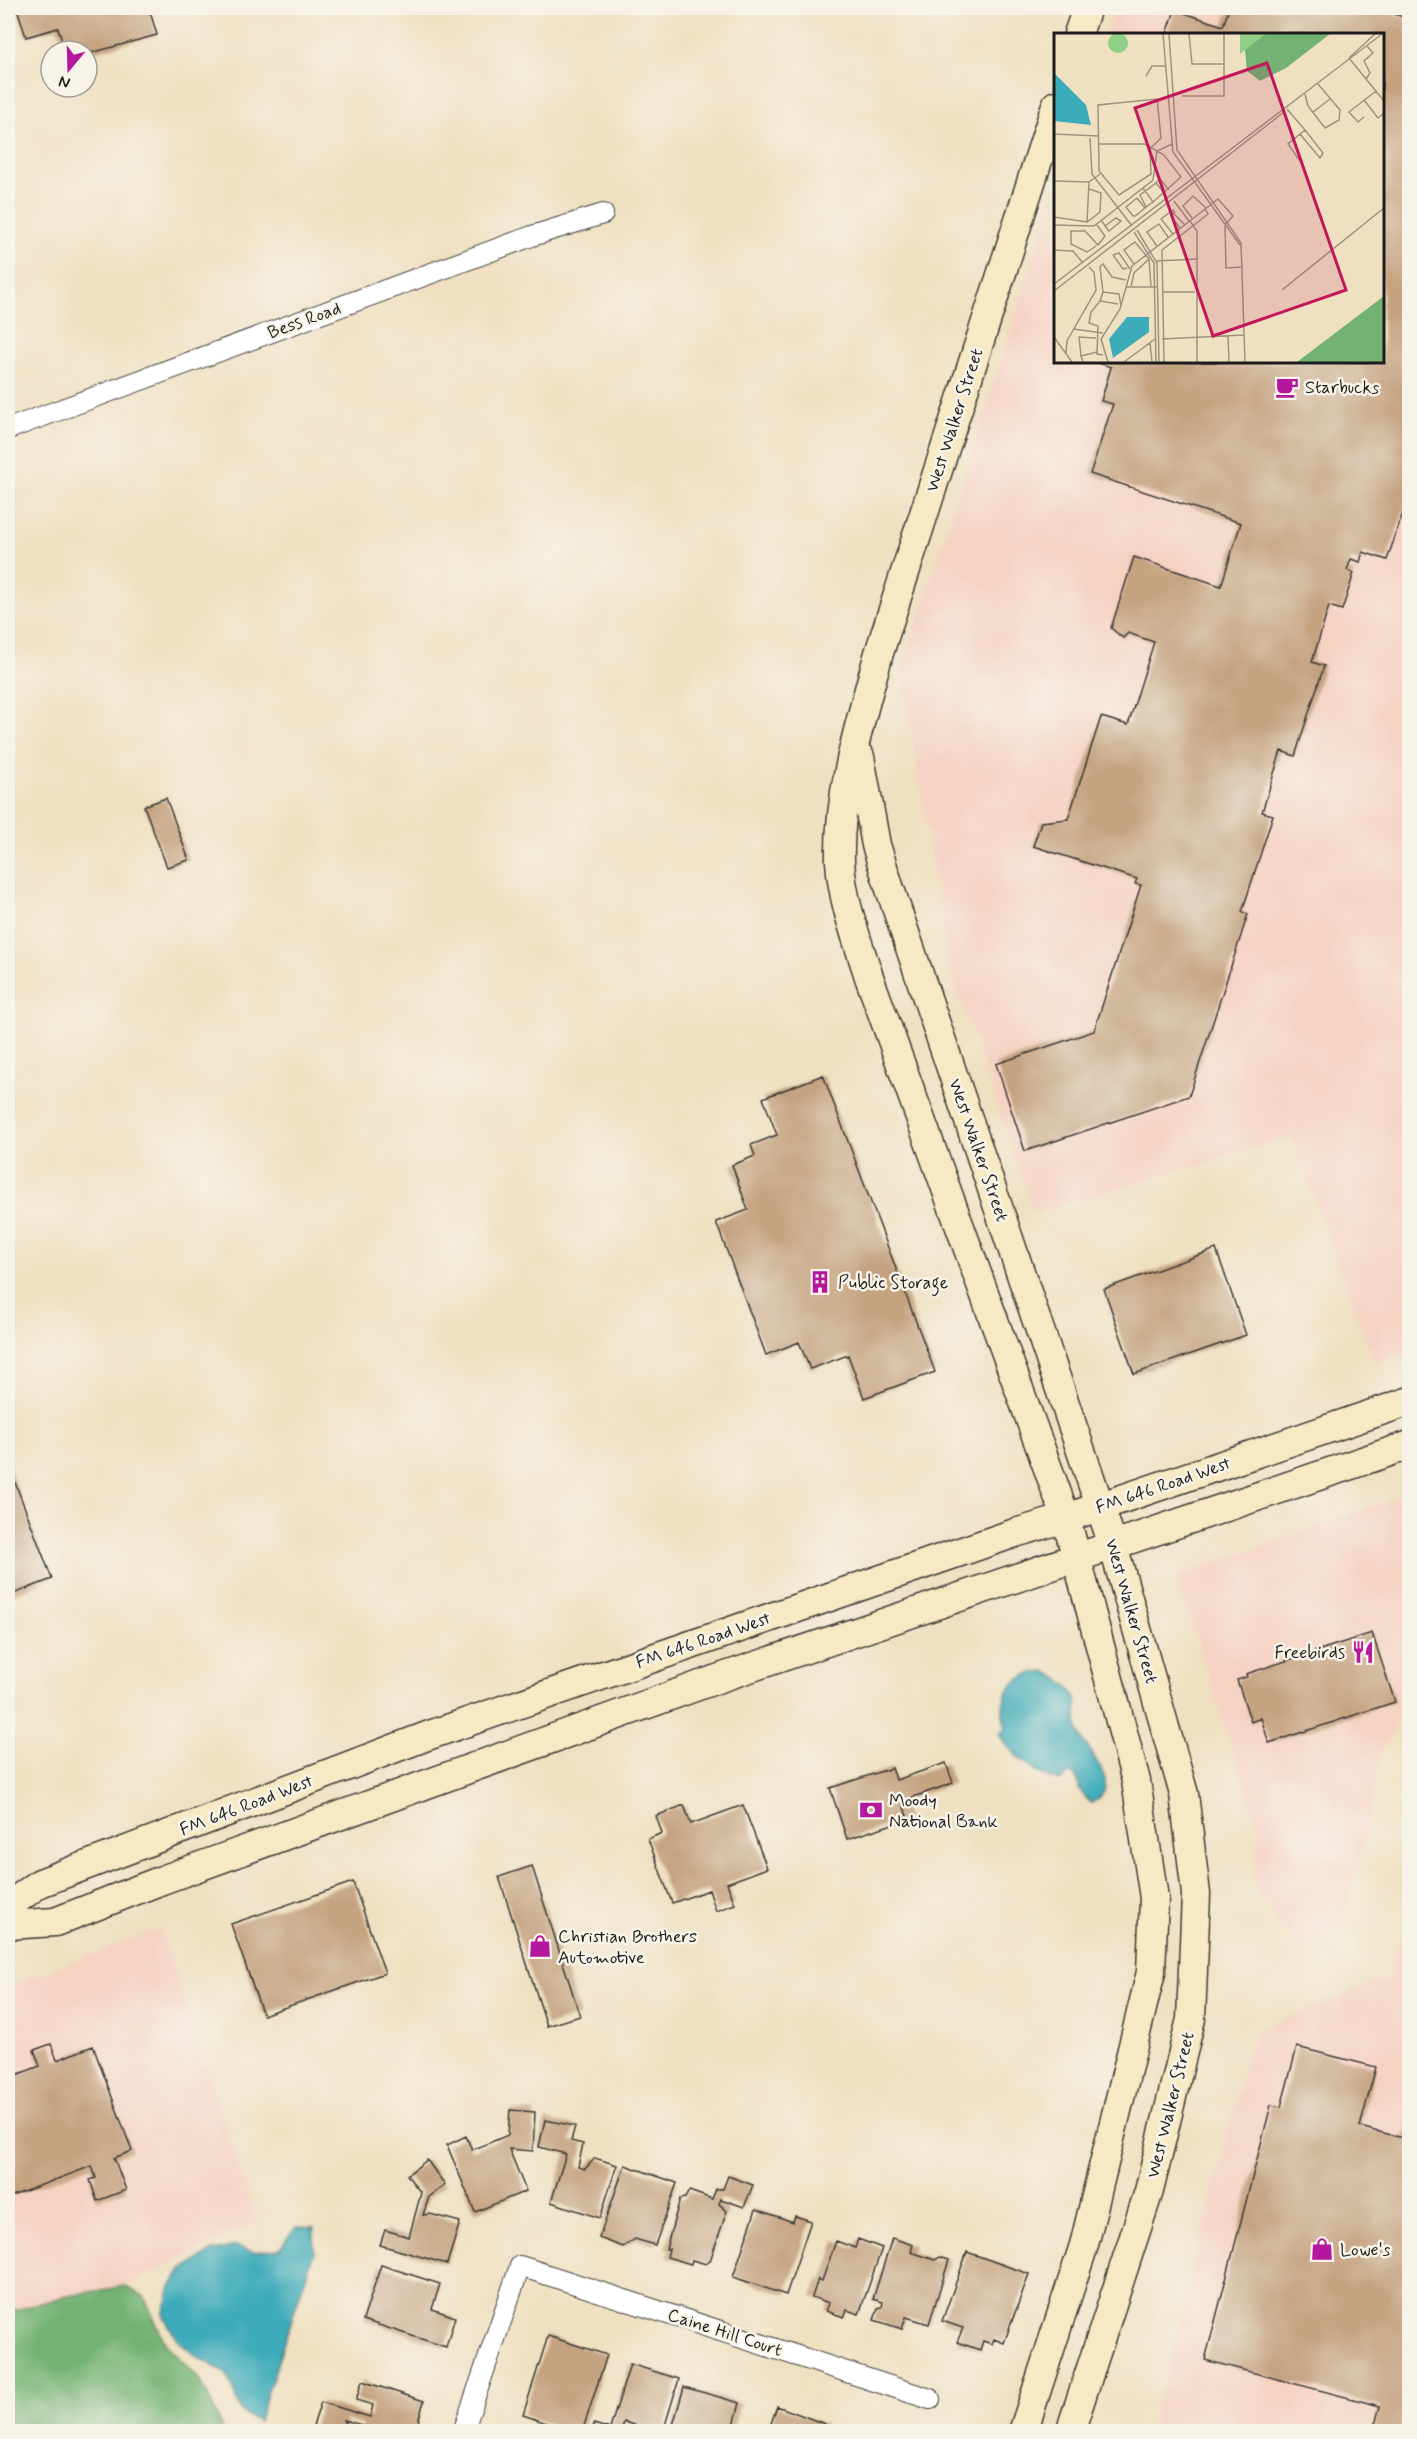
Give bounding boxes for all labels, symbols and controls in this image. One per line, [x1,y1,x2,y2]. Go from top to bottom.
inset map [1054,33,1384,363]
north arrow [39,39,99,99]
text: N [56,70,73,93]
street label: Bess Road [264,297,344,345]
street label: West Walker Street [920,345,990,495]
cafe icon: Starbucks [1274,374,1300,400]
place label: Starbucks [1305,376,1379,400]
street label: West Walker Street [942,1076,1014,1225]
building icon: Public Storage [807,1269,833,1295]
place label: Public Storage [838,1271,948,1297]
street label: FM 646 Road West [1093,1451,1234,1520]
street label: West Walker Street [1099,1536,1163,1687]
street label: FM 646 Road West [633,1606,774,1675]
restaurant icon: Freebirds [1350,1639,1376,1665]
place label: Freebirds [1275,1641,1345,1665]
street label: FM 646 Road West [176,1769,317,1842]
place label: Moody National Bank [889,1789,998,1834]
bank icon: Moody National Bank [858,1797,884,1823]
place label: Christian Brothers Automotive [558,1925,697,1970]
shop icon: Christian Brothers Automotive [527,1933,553,1959]
street label: West Walker Street [1141,2029,1201,2181]
shop icon: Lowe's [1309,2236,1335,2262]
place label: Lowe's [1340,2238,1391,2262]
street label: Caine Hill Court [664,2303,785,2363]

